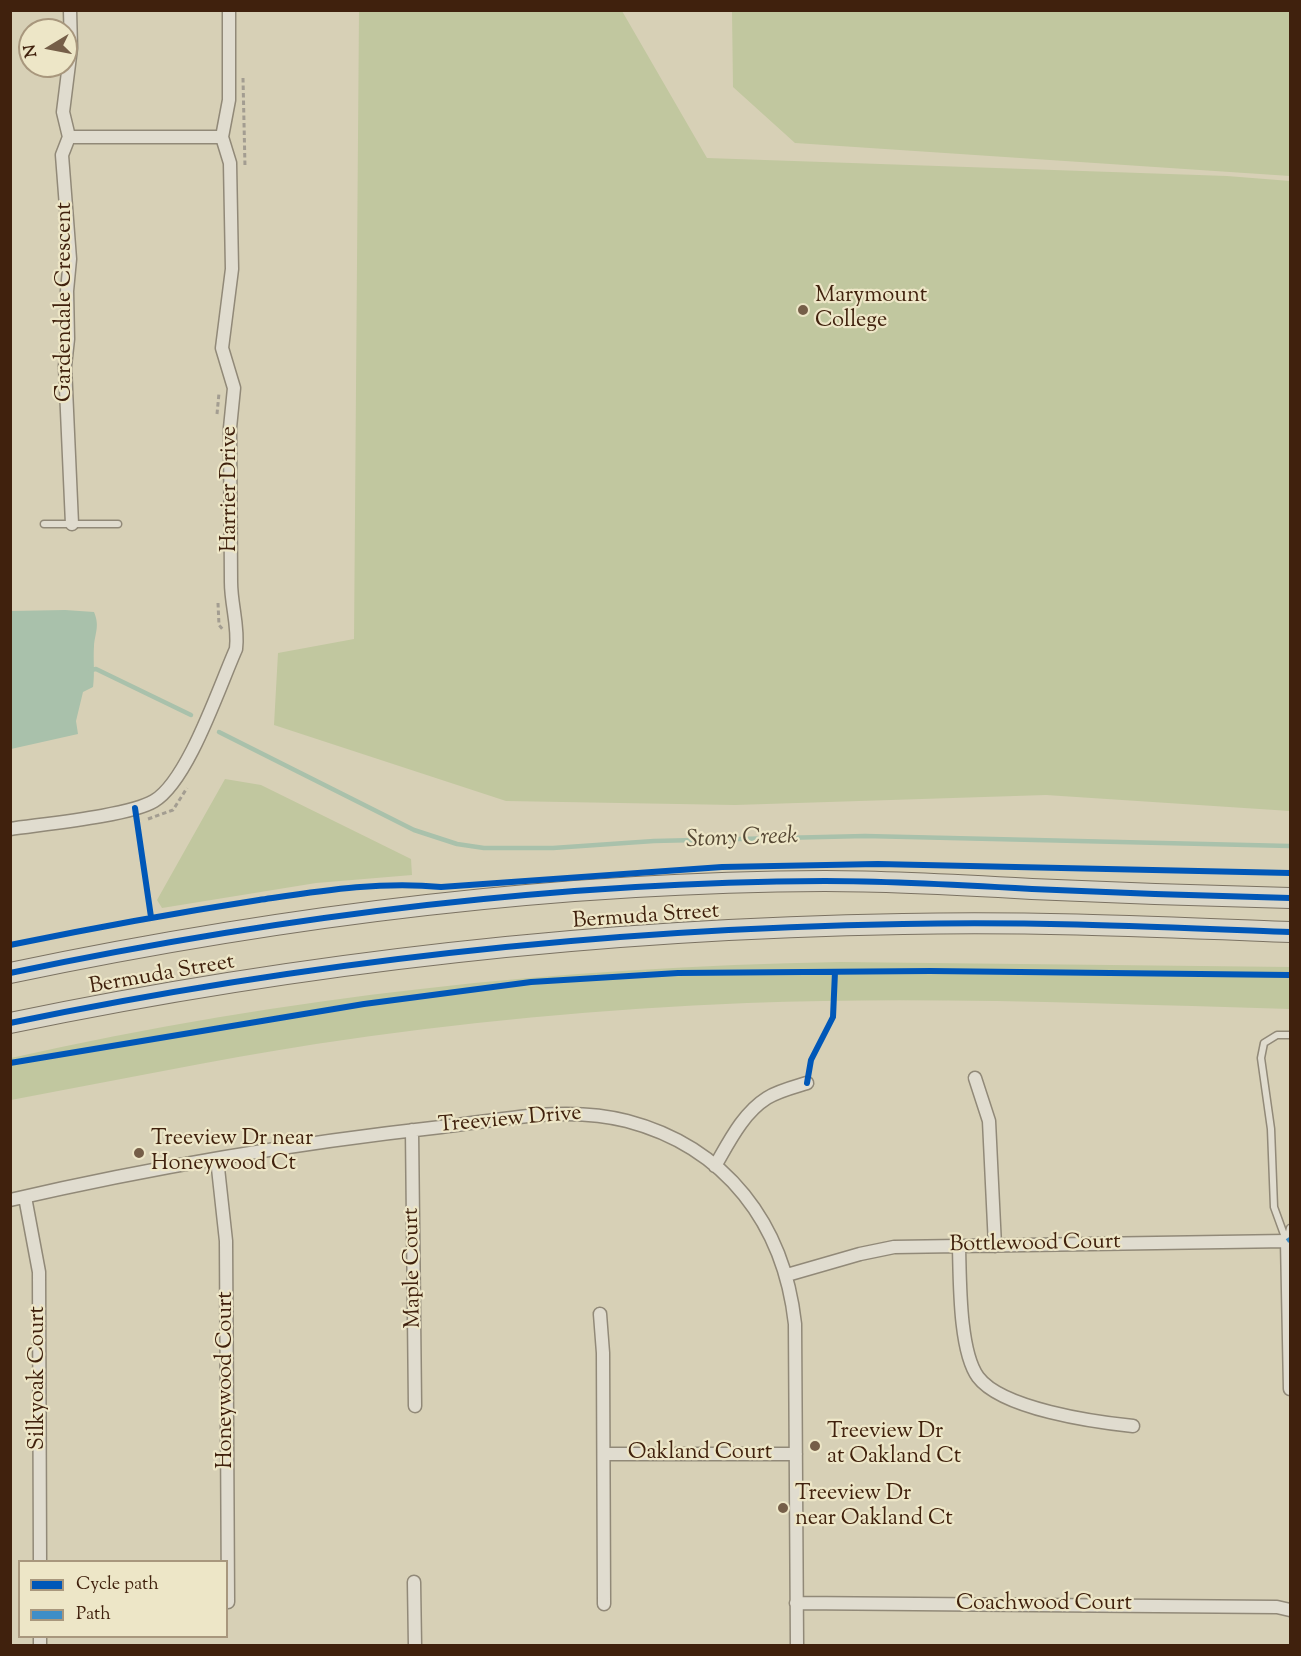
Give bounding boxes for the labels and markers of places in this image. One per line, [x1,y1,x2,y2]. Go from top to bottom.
place label: Marymount College [815,284,927,336]
marker: Marymount College [796,303,810,317]
place label: Treeview Dr near Honeywood Ct [151,1127,313,1178]
marker: Treeview Dr near Honeywood Ct [132,1146,146,1160]
place label: Treeview Dr at Oakland Ct [827,1420,961,1472]
marker: Treeview Dr at Oakland Ct [808,1439,822,1453]
place label: Treeview Dr near Oakland Ct [795,1482,953,1534]
marker: Treeview Dr near Oakland Ct [776,1501,790,1515]

